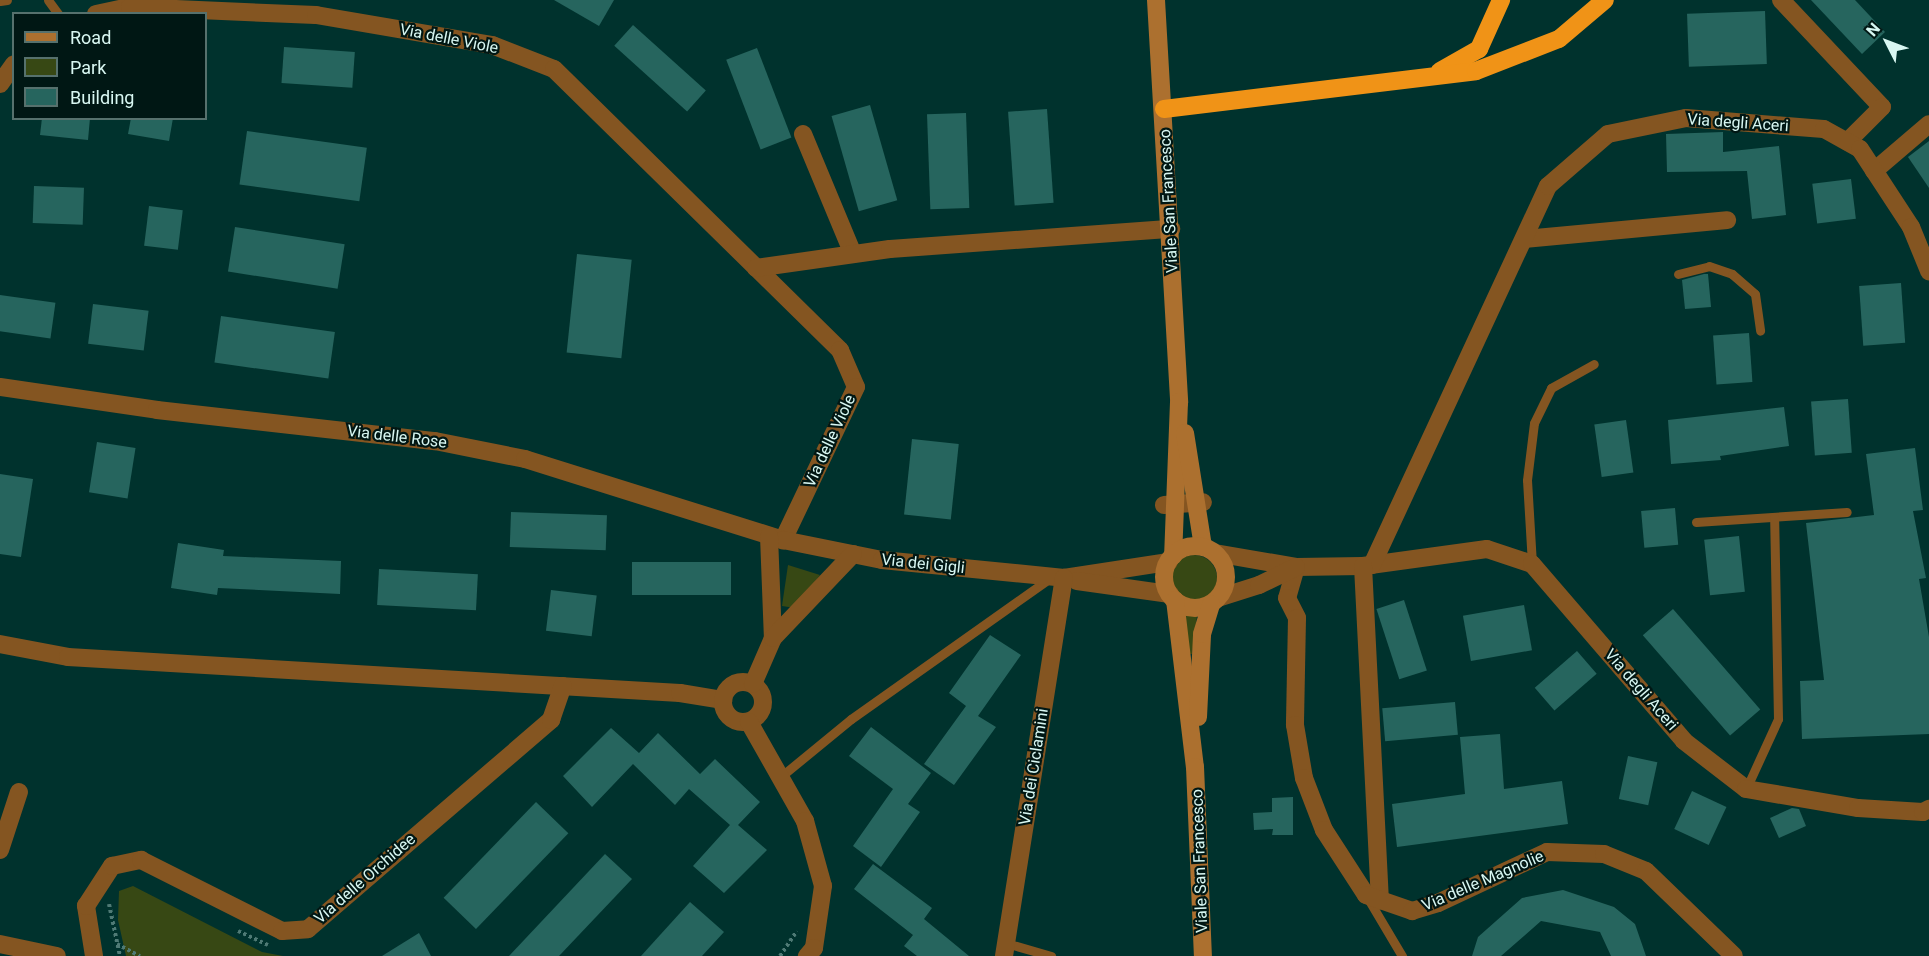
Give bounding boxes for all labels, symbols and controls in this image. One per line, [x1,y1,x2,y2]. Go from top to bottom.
legend [12,12,207,120]
north arrow [1857,12,1917,72]
text: N [1862,19,1884,40]
street label: Via delle Viole [398,20,500,58]
text: Road [70,27,111,48]
text: Park [70,57,106,78]
text: Building [70,87,134,108]
street label: Via degli Aceri [1687,110,1789,136]
street label: Viale San Francesco [1156,129,1182,273]
street label: Via delle Viole [800,392,860,490]
street label: Via delle Rose [346,421,448,453]
street label: Via dei Gigli [880,550,966,578]
street label: Via degli Aceri [1600,645,1682,735]
street label: Via dei Ciclamini [1015,707,1053,827]
street label: Viale San Francesco [1188,789,1212,933]
street label: Via delle Orchidee [310,830,420,928]
street label: Via delle Magnolie [1419,847,1547,915]

